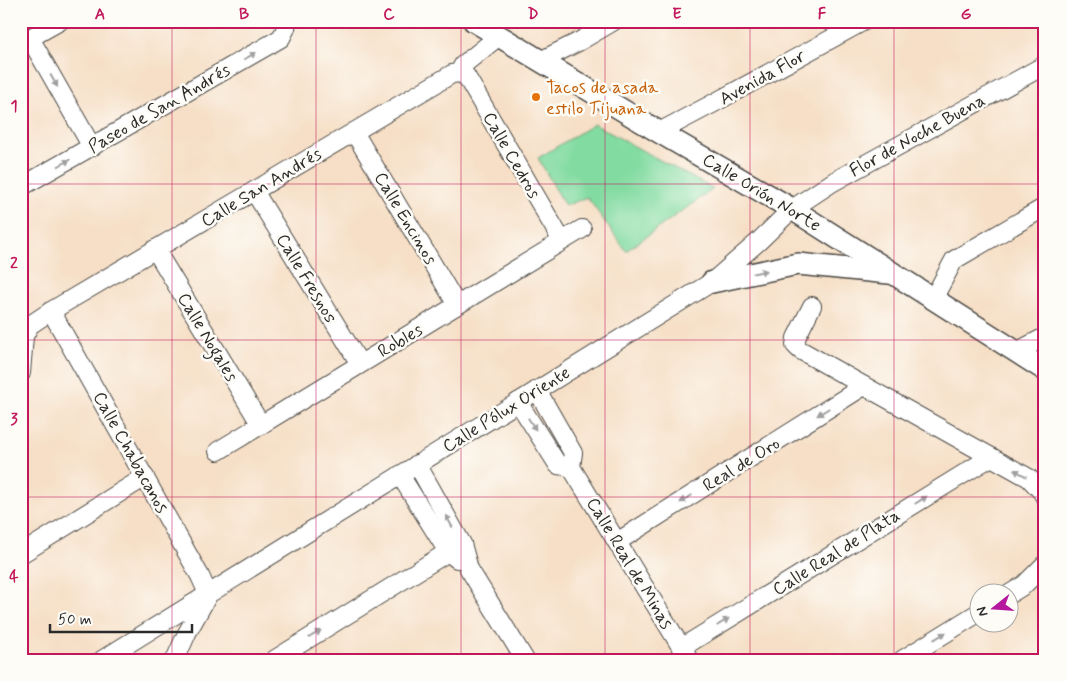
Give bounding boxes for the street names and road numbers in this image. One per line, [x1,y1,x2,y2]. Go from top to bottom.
street label: Avenida Flor [715,44,810,111]
street label: Paseo de San Andrés [84,58,235,159]
street label: Flor de Noche Buena [845,89,990,183]
street label: Calle Cedros [477,108,546,203]
street label: Calle San Andrés [197,142,326,233]
street label: Calle Orión Norte [698,148,825,238]
street label: Calle Encinos [368,168,442,269]
street label: Calle Fresnos [270,229,342,328]
street label: Calle Nogales [169,289,243,388]
street label: Robles [374,318,428,364]
street label: Calle Pólux Oriente [438,361,575,459]
street label: Calle Chabacanos [87,387,173,518]
street label: Real de Oro [698,432,785,498]
street label: Calle Real de Minas [580,493,678,634]
street label: Calle Real de Plata [768,504,905,602]

